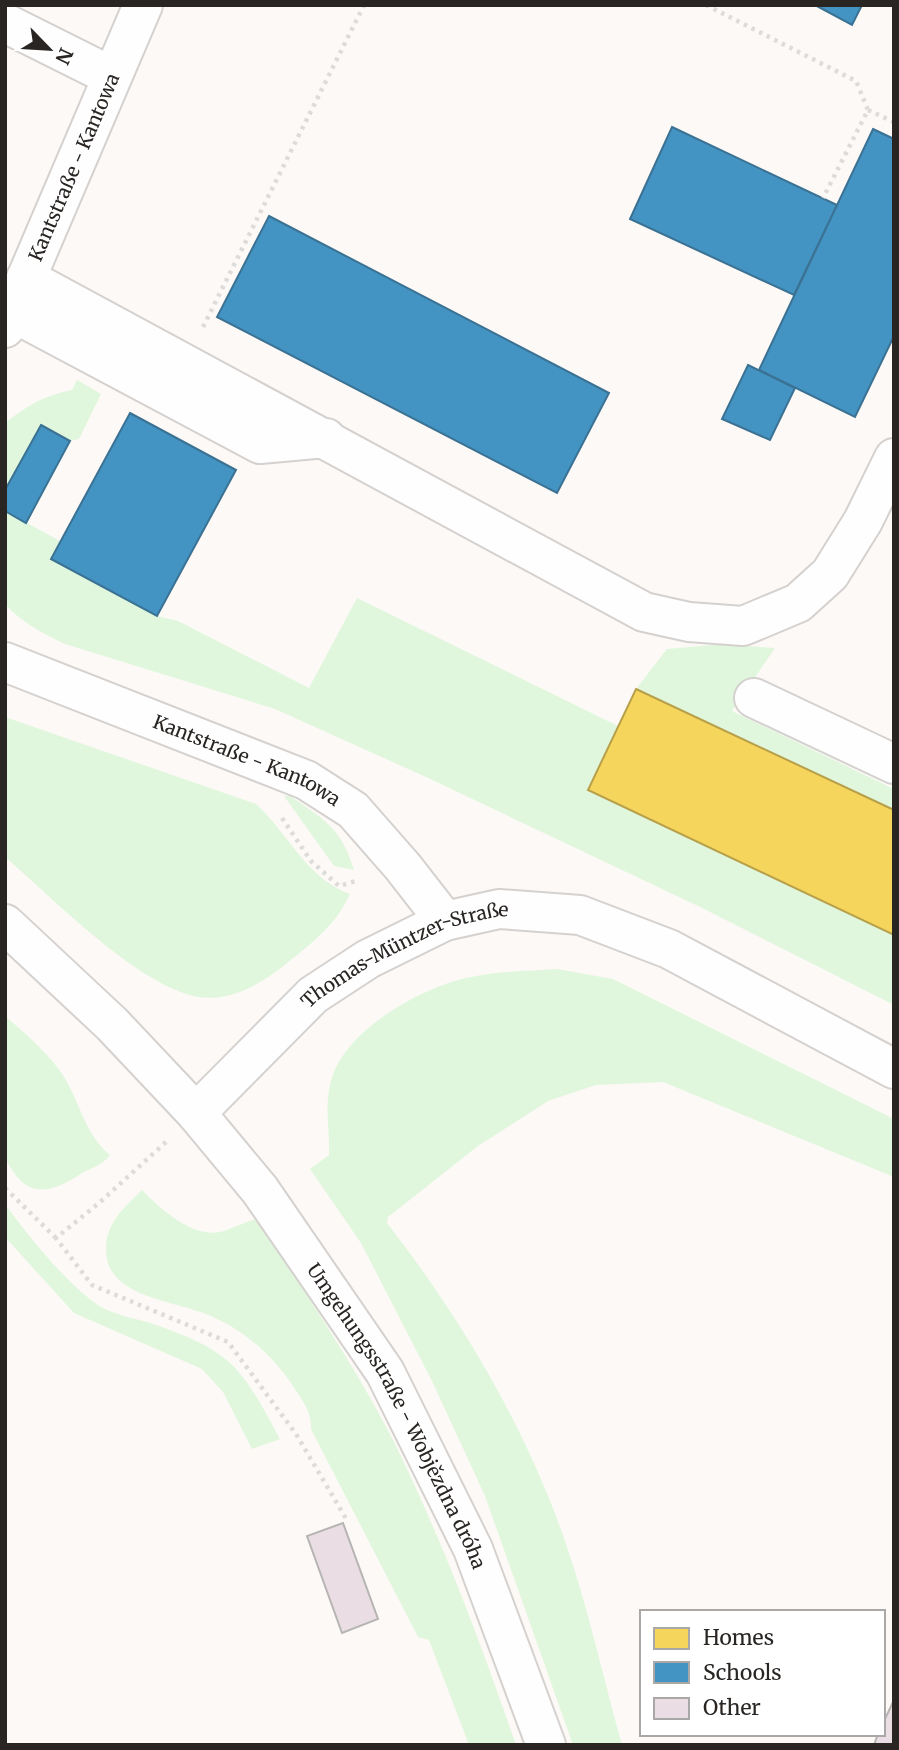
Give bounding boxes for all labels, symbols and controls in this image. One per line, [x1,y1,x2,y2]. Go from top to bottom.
north arrow [14,14,84,84]
text: N [50,44,78,68]
street label: Kantstraße - Kantowa [23,69,124,265]
street label: Kantstraße - Kantowa [150,709,345,811]
street label: Thomas-Müntzer-Straße [295,897,509,1013]
street label: Umgehungsstraße - Wobjězdna dróha [302,1259,491,1572]
legend [640,1610,885,1736]
text: Homes [703,1624,774,1651]
text: Schools [703,1659,782,1686]
text: Other [703,1694,761,1721]

